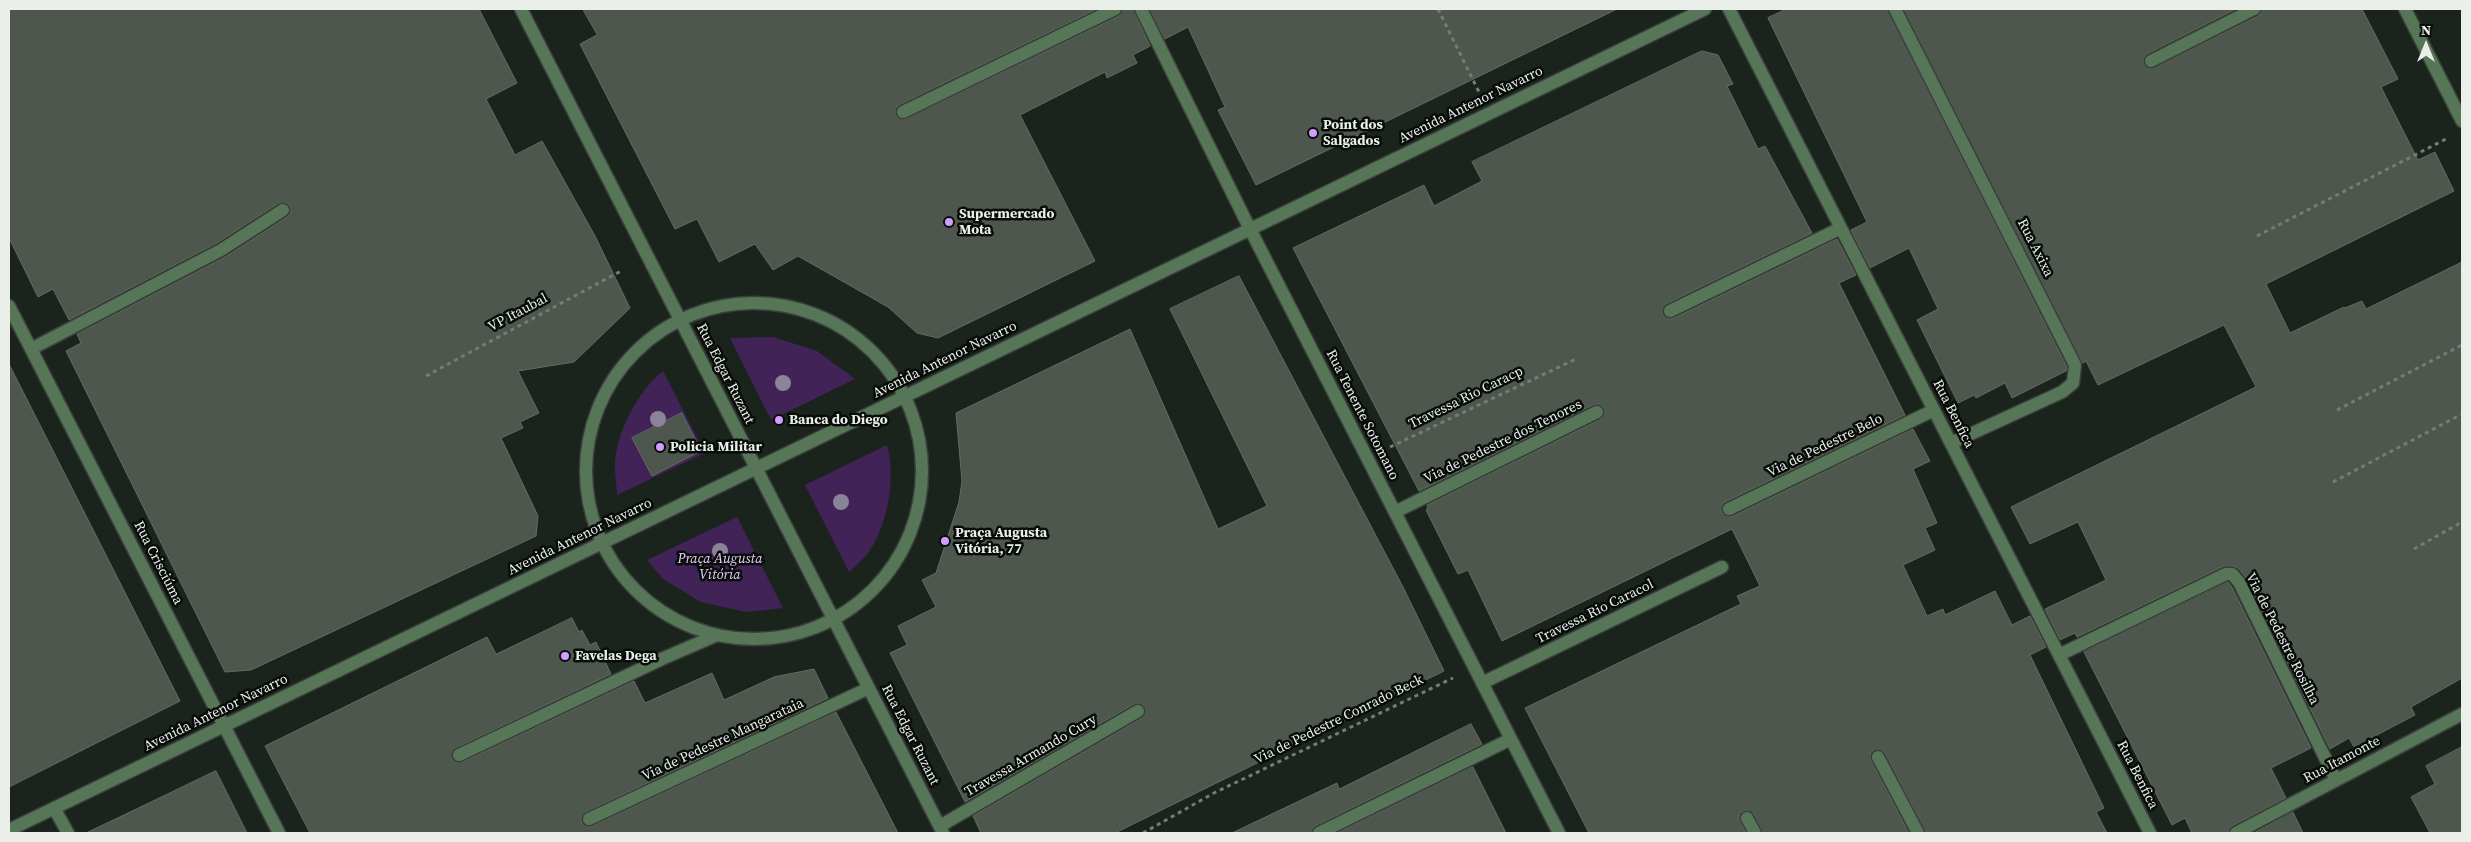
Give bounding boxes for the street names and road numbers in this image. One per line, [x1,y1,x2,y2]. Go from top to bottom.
street label: Avenida Antenor Navarro [1396,63,1546,147]
street label: Rua Axixa [2013,216,2057,280]
street label: VP Itaubal [485,290,551,336]
street label: Avenida Antenor Navarro [870,318,1020,402]
street label: Rua Edgar Ruzant [692,321,758,427]
street label: Rua Tenente Sotomano [1322,347,1402,483]
street label: Travessa Rio Caracp [1406,363,1526,433]
street label: Rua Benfica [1929,377,1977,451]
street label: Via de Pedestre dos Tenores [1421,396,1585,488]
street label: Via de Pedestre Belo [1764,411,1886,481]
street label: Avenida Antenor Navarro [505,495,655,579]
street label: Rua Crisciúma [130,518,186,608]
street label: Via de Pedestre Rosilha [2241,570,2323,708]
street label: Travessa Rio Caracol [1533,576,1657,648]
street label: Avenida Antenor Navarro [141,671,291,755]
street label: Via de Pedestre Conrado Beck [1252,672,1426,768]
street label: Rua Edgar Ruzant [877,682,943,788]
street label: Via de Pedestre Mangarataia [639,695,807,785]
street label: Travessa Armando Cury [962,711,1100,801]
street label: Rua Itamonte [2301,733,2383,787]
street label: Rua Benfica [2113,738,2161,812]

